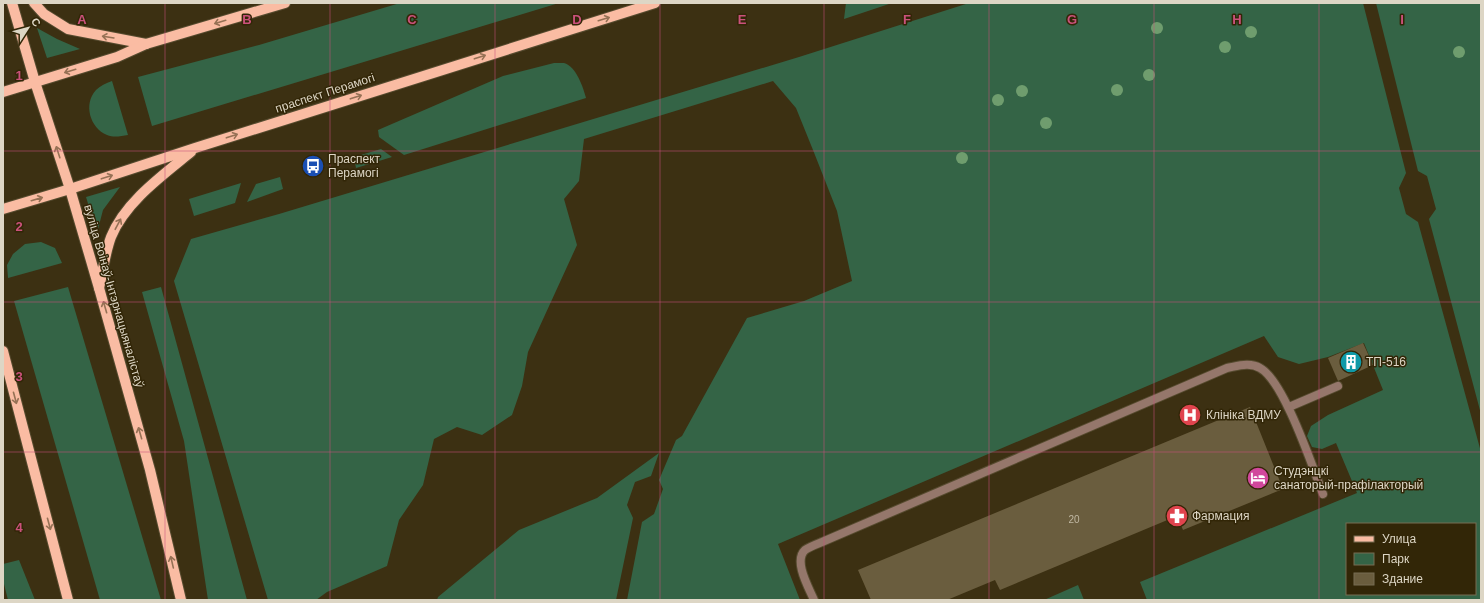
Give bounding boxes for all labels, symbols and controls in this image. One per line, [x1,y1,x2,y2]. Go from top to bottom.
north arrow [8,8,48,48]
text: A [77,12,87,27]
text: B [242,12,252,27]
text: C [407,12,417,27]
text: D [572,12,582,27]
text: E [738,12,747,27]
text: F [903,12,911,27]
text: G [1067,12,1077,27]
text: H [1232,12,1242,27]
text: I [1400,12,1404,27]
one-way arrow [598,14,610,22]
text: С [29,15,43,29]
one-way arrow [214,19,227,26]
one-way arrow [102,33,115,41]
one-way arrow [473,53,486,60]
text: 1 [15,68,23,83]
one-way arrow [64,68,77,75]
street label: праспект Перамогі [273,70,377,116]
one-way arrow [350,93,363,100]
one-way arrow [226,132,239,139]
one-way arrow [54,146,61,159]
place label: Праспект Перамогі [328,152,381,180]
bus stop icon: Праспект Перамогі [300,153,326,179]
one-way arrow [101,173,114,180]
one-way arrow [30,195,43,202]
street label: вуліца Воінаў-Інтэрнацыяналістаў [81,203,147,389]
one-way arrow [115,218,122,230]
text: 2 [15,219,23,234]
one-way arrow [101,301,108,314]
building icon: ТП-516 [1338,349,1364,375]
place label: ТП-516 [1366,355,1406,369]
text: 3 [15,369,23,384]
one-way arrow [12,391,20,404]
hospital icon: Клініка ВДМУ [1177,402,1203,428]
place label: Клініка ВДМУ [1206,408,1281,422]
one-way arrow [136,426,143,439]
place label: Студэнцкі санаторый-прафілакторый [1274,464,1423,492]
hotel icon: Студэнцкі санаторый-прафілакторый [1245,465,1271,491]
pharmacy icon: Фармация [1164,503,1190,529]
place label: Фармация [1192,509,1249,523]
house number: 20 [1068,514,1080,525]
one-way arrow [45,517,53,530]
text: 4 [15,520,23,535]
legend [1346,523,1476,595]
text: Улица [1382,532,1416,546]
text: Парк [1382,552,1410,566]
one-way arrow [168,556,175,569]
text: Здание [1382,572,1423,586]

